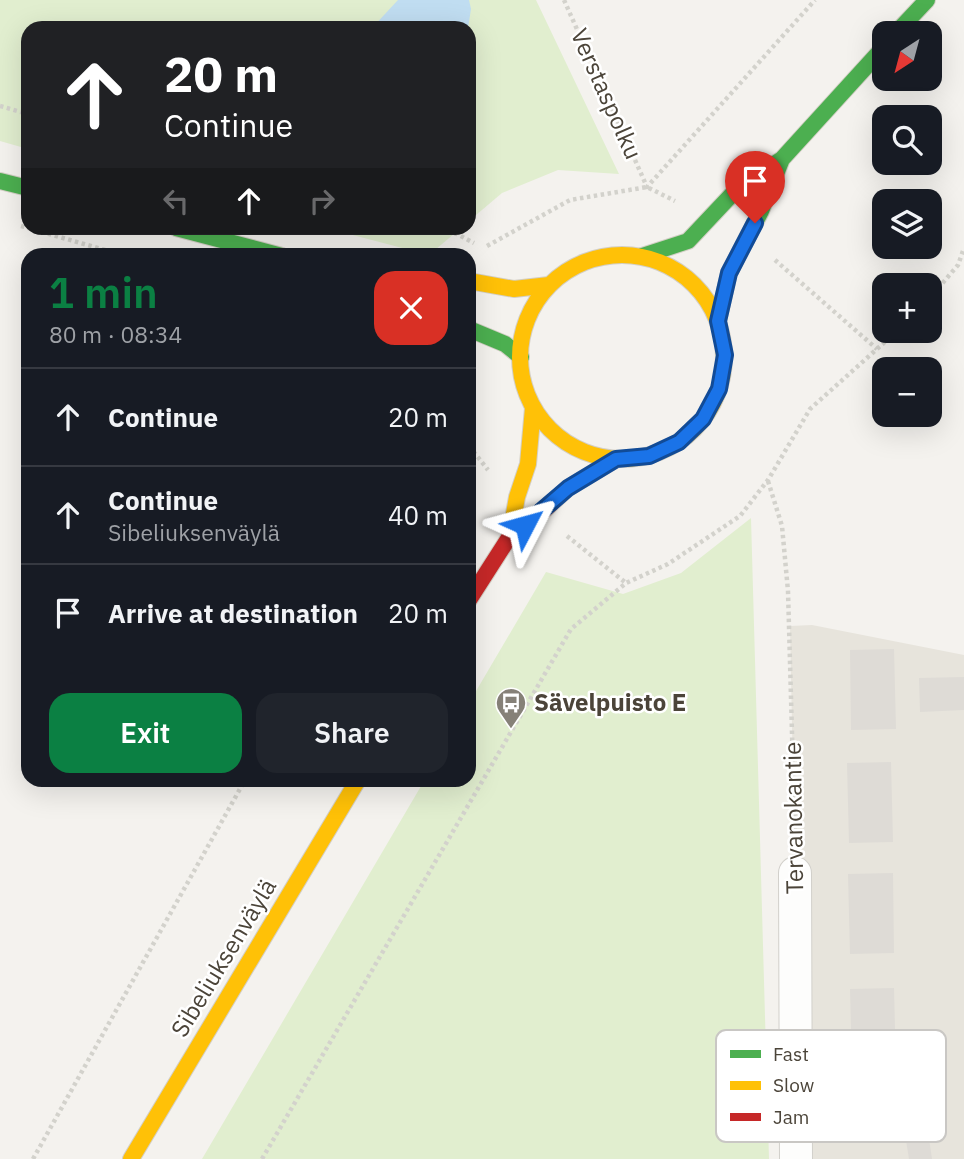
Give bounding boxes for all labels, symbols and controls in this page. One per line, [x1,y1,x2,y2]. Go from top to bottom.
north arrow [872,21,942,91]
map controls [872,21,942,427]
street label: Verstaspolku [564,23,650,164]
text: 20 m [164,42,278,105]
icon: ahead [49,49,140,140]
text: Continue [164,104,293,146]
button: search [872,105,942,175]
pin [725,151,785,223]
icon: arrive [736,162,774,200]
icon: left [157,182,195,220]
icon: ahead [230,182,268,220]
icon: right [303,182,341,220]
button: layers [872,189,942,259]
text: 1 min [49,265,158,320]
button: close [374,271,448,345]
button: + [872,273,942,343]
text: 80 m · 08:34 [49,319,182,349]
button: − [872,357,942,427]
icon: ahead [49,398,87,436]
text: Continue [108,400,218,434]
text: 20 m [388,400,448,434]
text: Continue [108,483,218,517]
position arrow [488,488,562,562]
icon: ahead [49,496,87,534]
text: 40 m [388,498,448,532]
text: Sibeliuksenväylä [108,517,280,547]
icon: arrive [49,594,87,632]
text: Arrive at destination [108,596,358,630]
text: 20 m [388,596,448,630]
bus stop icon: Sävelpuisto E [494,686,528,730]
place label: Sävelpuisto E [534,686,686,718]
button: Exit [49,693,242,773]
button: Share [256,693,448,773]
street label: Tervanokantie [776,742,810,895]
street label: Sibeliuksenväylä [163,872,283,1043]
legend [716,1030,946,1142]
text: Fast [773,1042,809,1066]
text: Slow [773,1073,814,1097]
text: Jam [773,1105,809,1129]

